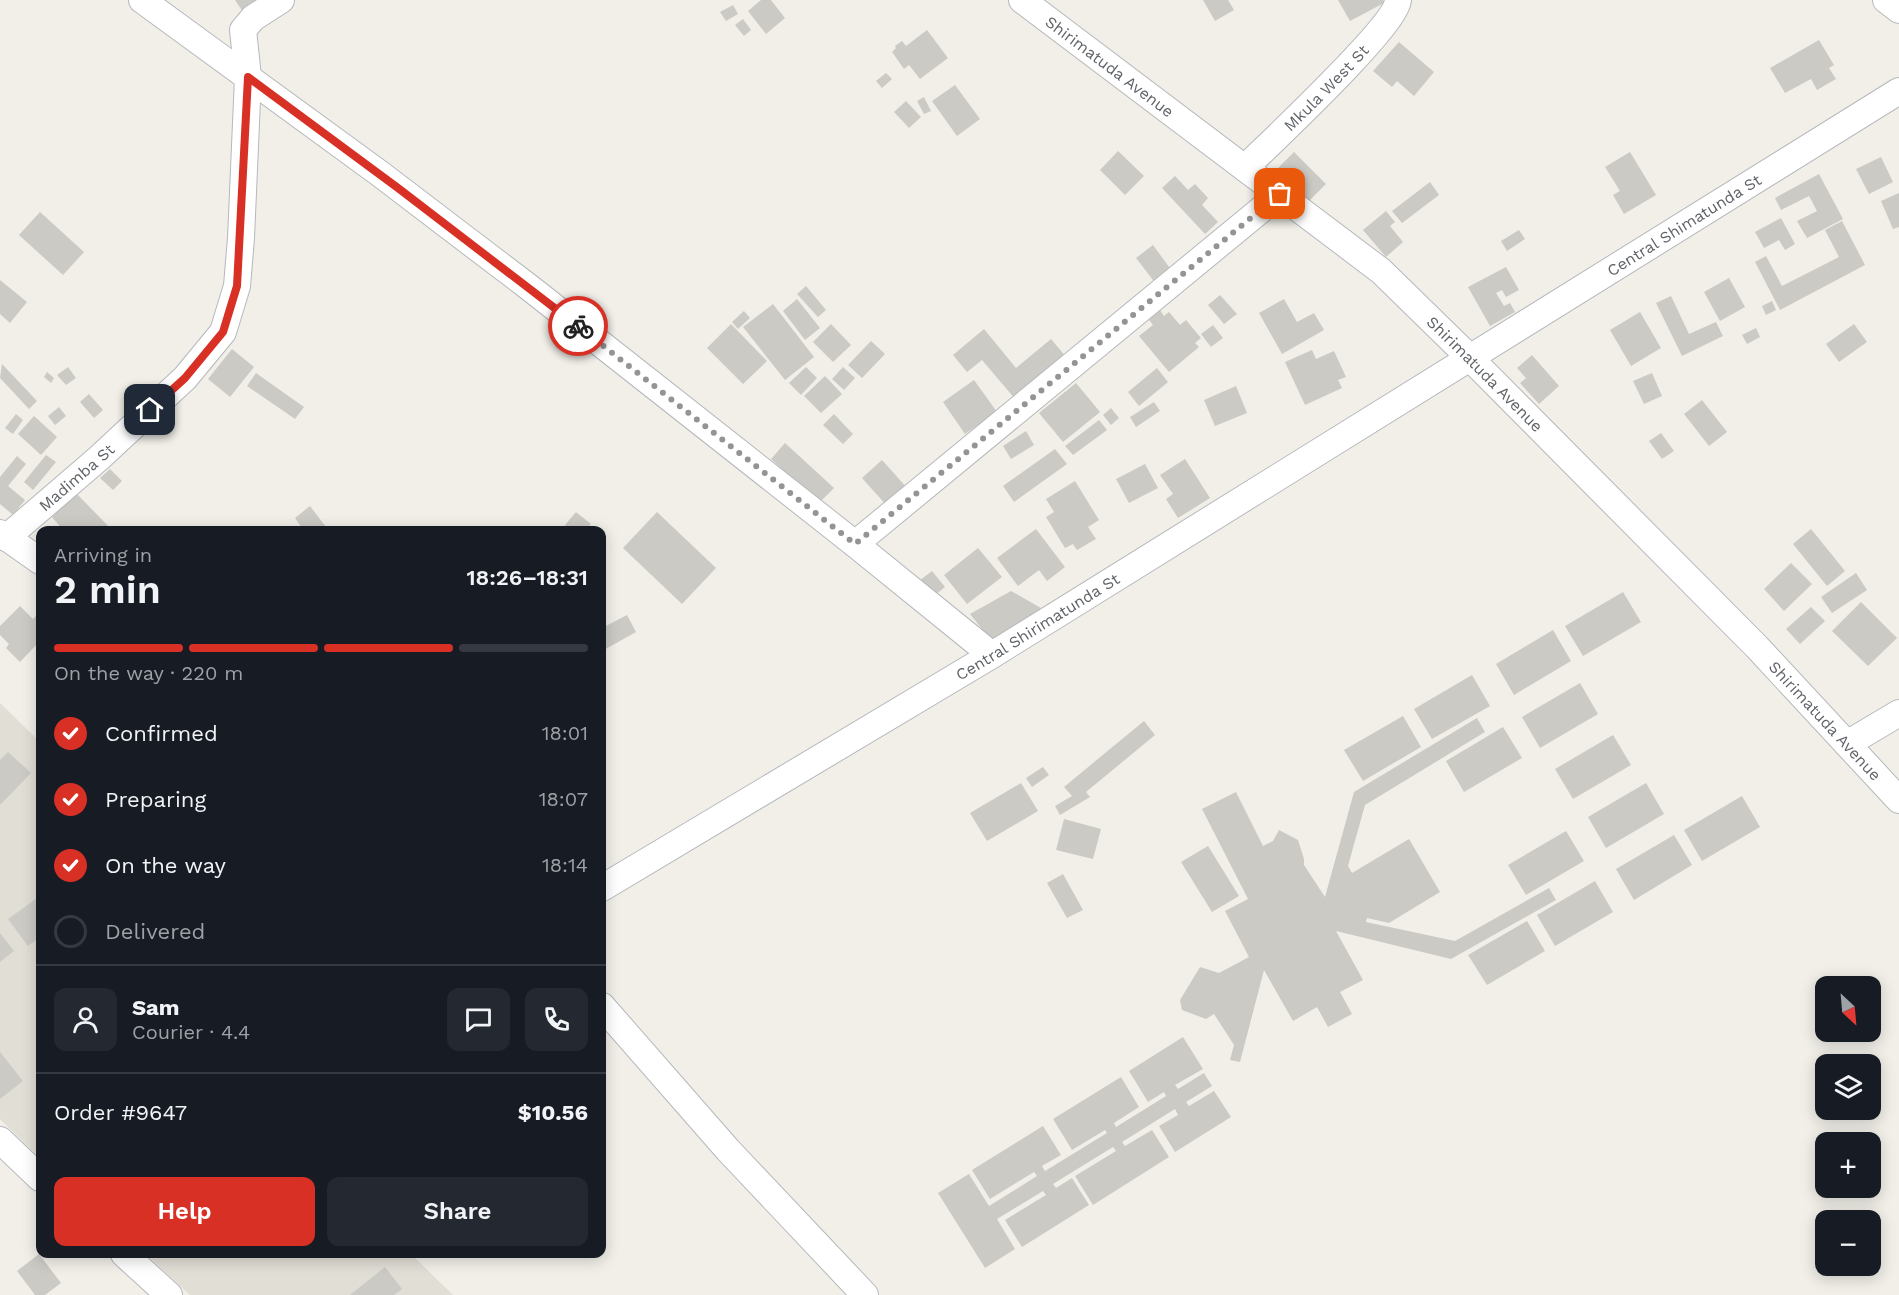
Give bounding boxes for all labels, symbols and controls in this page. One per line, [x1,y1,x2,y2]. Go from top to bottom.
street label: Shirimatuda Avenue [1042,12,1177,121]
street label: Mkula West St [1280,41,1373,135]
pin [1254,168,1305,219]
street label: Central Shimatunda St [1603,170,1765,280]
icon: bag [1263,177,1296,210]
courier [548,296,608,356]
icon: bike [562,310,595,343]
street label: Shirimatuda Avenue [1423,312,1547,436]
pin [124,384,175,435]
icon: home [133,393,166,426]
street label: Madimba St [35,440,118,515]
text: Arriving in [54,543,152,567]
text: 18:26–18:31 [466,565,588,590]
text: 2 min [54,567,161,612]
street label: Central Shirimatunda St [952,569,1123,684]
street label: Shirimatuda Avenue [1765,657,1885,785]
text: On the way · 220 m [54,661,243,685]
icon: check [54,717,87,750]
text: Confirmed [105,721,218,746]
text: 18:01 [542,721,588,745]
icon: check [54,783,87,816]
text: Preparing [105,787,206,812]
text: 18:07 [539,787,588,811]
icon: check [54,849,87,882]
text: On the way [105,853,226,878]
text: 18:14 [542,853,588,877]
text: Delivered [105,919,205,944]
north arrow [1815,976,1881,1042]
map controls [1815,976,1881,1276]
button: person [54,988,117,1051]
button: chat [447,988,510,1051]
button: phone [525,988,588,1051]
text: Sam [132,995,180,1020]
text: Courier · 4.4 [132,1020,250,1044]
button: layers [1815,1054,1881,1120]
text: Order #9647 [54,1100,187,1125]
text: $10.56 [518,1100,588,1125]
button: + [1815,1132,1881,1198]
button: Help [54,1177,315,1246]
button: Share [327,1177,588,1246]
button: − [1815,1210,1881,1276]

